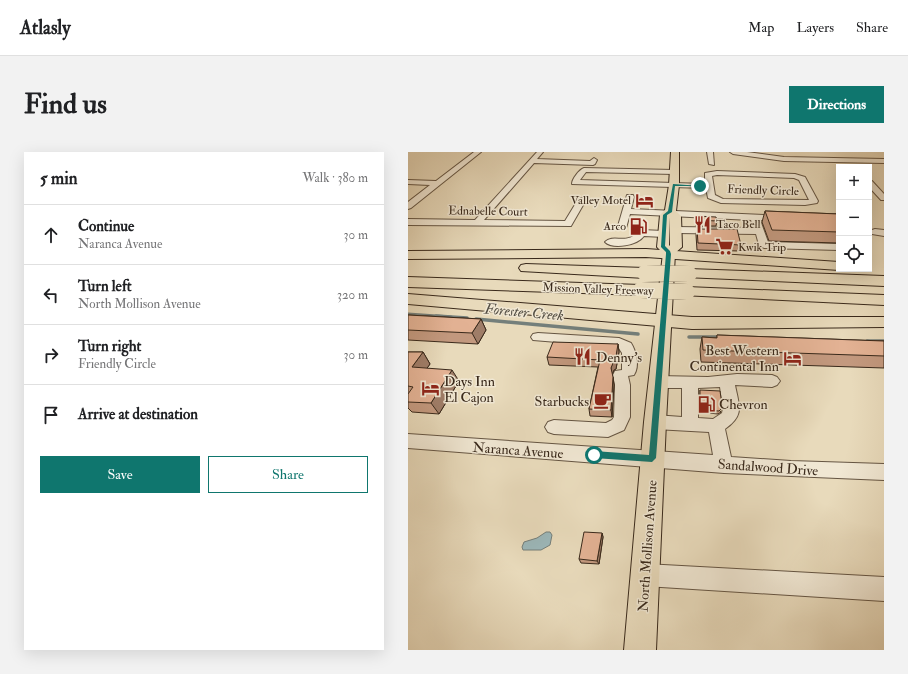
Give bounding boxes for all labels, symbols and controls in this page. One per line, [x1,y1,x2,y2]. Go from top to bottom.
text: Atlasly [20,16,71,40]
text: Map [748,19,774,36]
text: Layers [796,19,834,36]
text: Share [856,19,888,36]
button: Directions [789,86,884,123]
text: Find us [24,87,107,122]
map controls [836,164,872,272]
button: + [836,164,872,200]
text: 5 min [40,168,78,189]
text: Walk · 380 m [302,170,368,186]
route end [691,177,709,195]
street label: Friendly Circle [727,182,799,199]
hotel icon: Valley Motel [634,190,654,210]
place label: Valley Motel [571,193,631,208]
button: − [836,200,872,236]
street label: Ednabelle Court [448,203,528,220]
restaurant icon: Taco Bell [693,214,713,234]
fuel station icon: Arco [629,216,649,236]
text: Continue [78,217,134,236]
place label: Taco Bell [716,217,761,232]
place label: Arco [602,219,626,234]
icon: ahead [40,224,62,246]
text: 30 m [344,227,368,243]
text: Naranca Avenue [78,236,162,252]
button: locate [836,236,872,272]
supermarket icon: Kwik Trip [715,237,735,257]
place label: Kwik Trip [738,240,786,255]
text: Turn left [78,277,132,296]
street label: Mission Valley Freeway [542,280,654,299]
icon: left [40,284,62,306]
text: 320 m [337,287,368,303]
text: North Mollison Avenue [78,296,201,312]
water label: Forester Creek [483,299,564,325]
text: Turn right [78,337,141,356]
place label: Best Western Continental Inn [689,342,779,375]
icon: right [40,344,62,366]
text: 30 m [344,347,368,363]
restaurant icon: Denny's [573,347,593,367]
hotel icon: Best Western Continental Inn [782,348,802,368]
place label: Denny's [596,349,642,367]
text: Friendly Circle [78,356,156,372]
place label: Days Inn El Cajon [444,373,495,406]
hotel icon: Days Inn El Cajon [421,379,441,399]
cafe icon: Starbucks [592,391,612,411]
place label: Starbucks [535,393,589,410]
fuel station icon: Chevron [696,394,716,414]
place label: Chevron [719,396,768,413]
icon: arrive [40,404,62,426]
text: Arrive at destination [78,405,198,424]
street label: Naranca Avenue [472,439,564,462]
route start [585,446,603,464]
button: Save [40,456,200,493]
button: Share [208,456,368,493]
street label: Sandalwood Drive [717,456,819,480]
street label: North Mollison Avenue [634,479,661,613]

